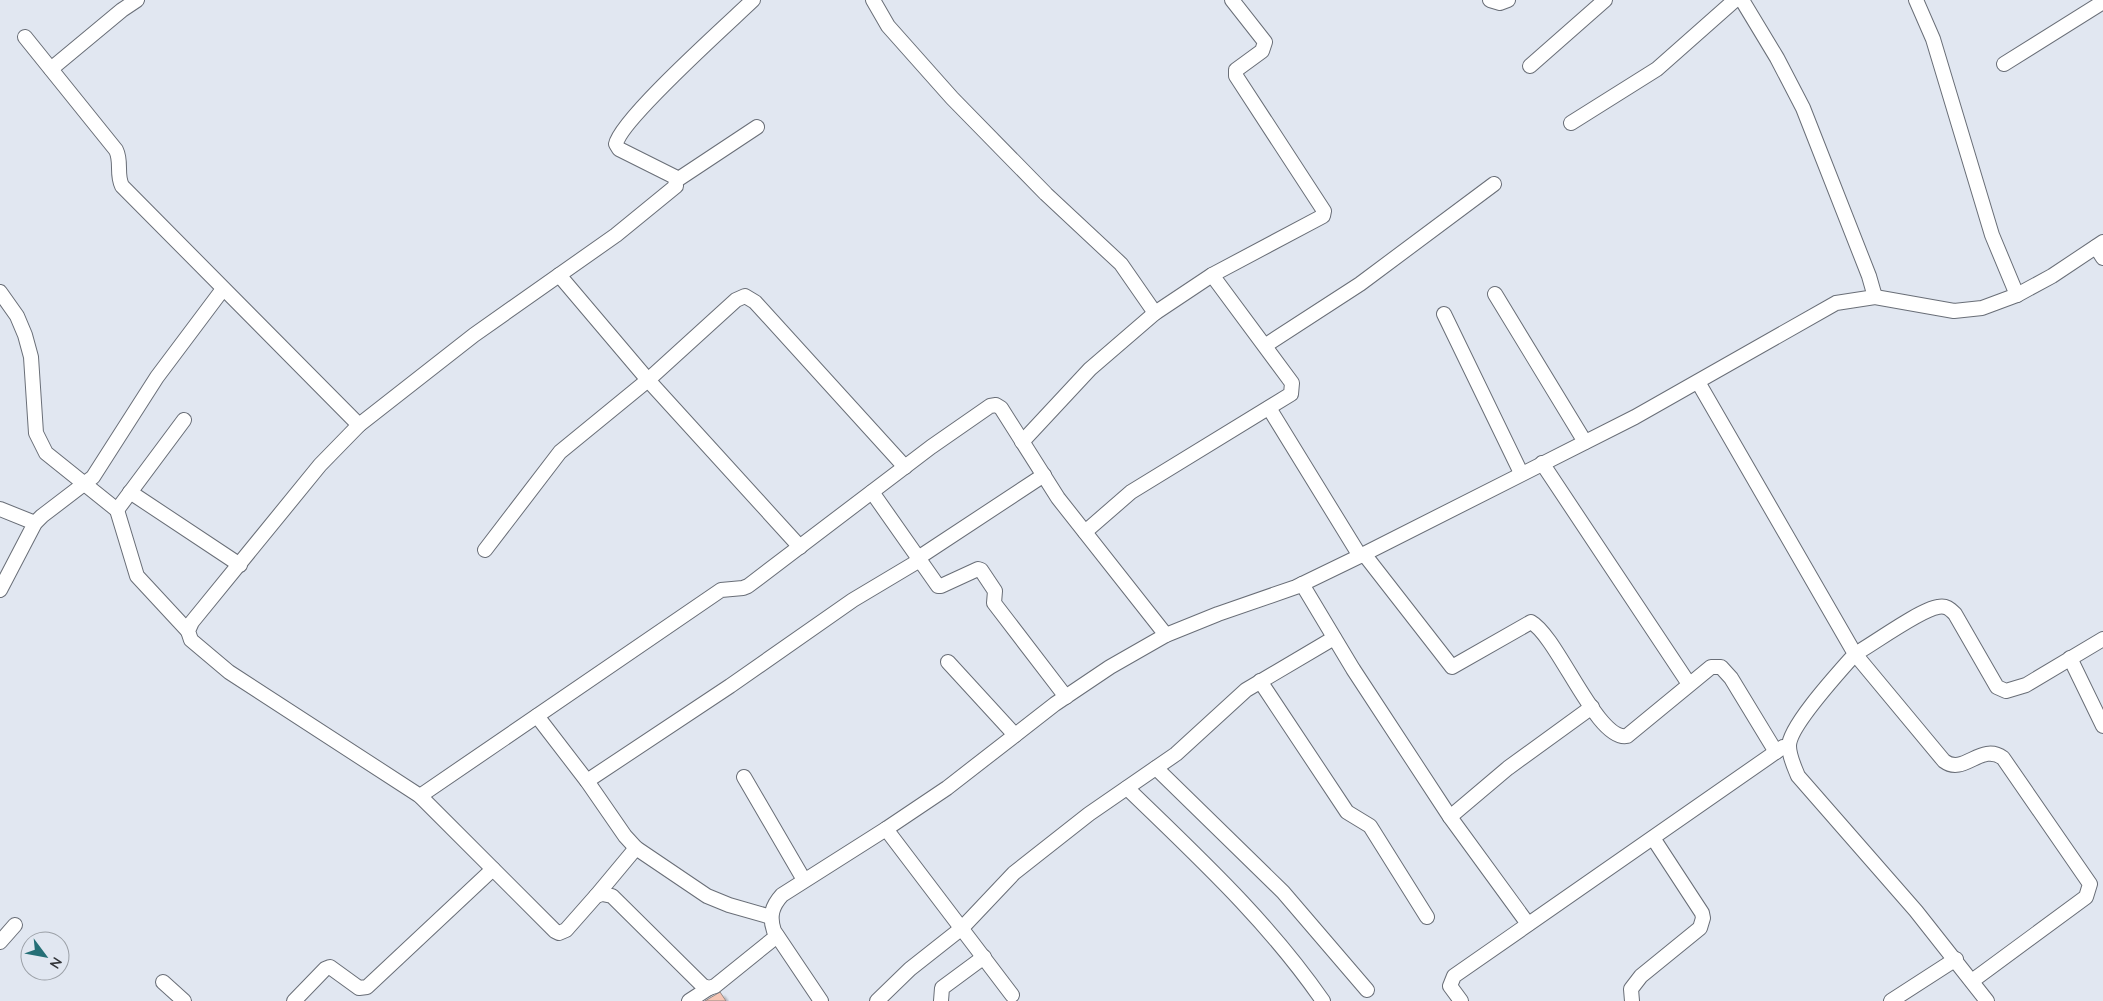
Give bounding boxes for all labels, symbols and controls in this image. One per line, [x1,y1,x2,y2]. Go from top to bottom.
north arrow [20,931,70,981]
text: N [46,954,66,972]

